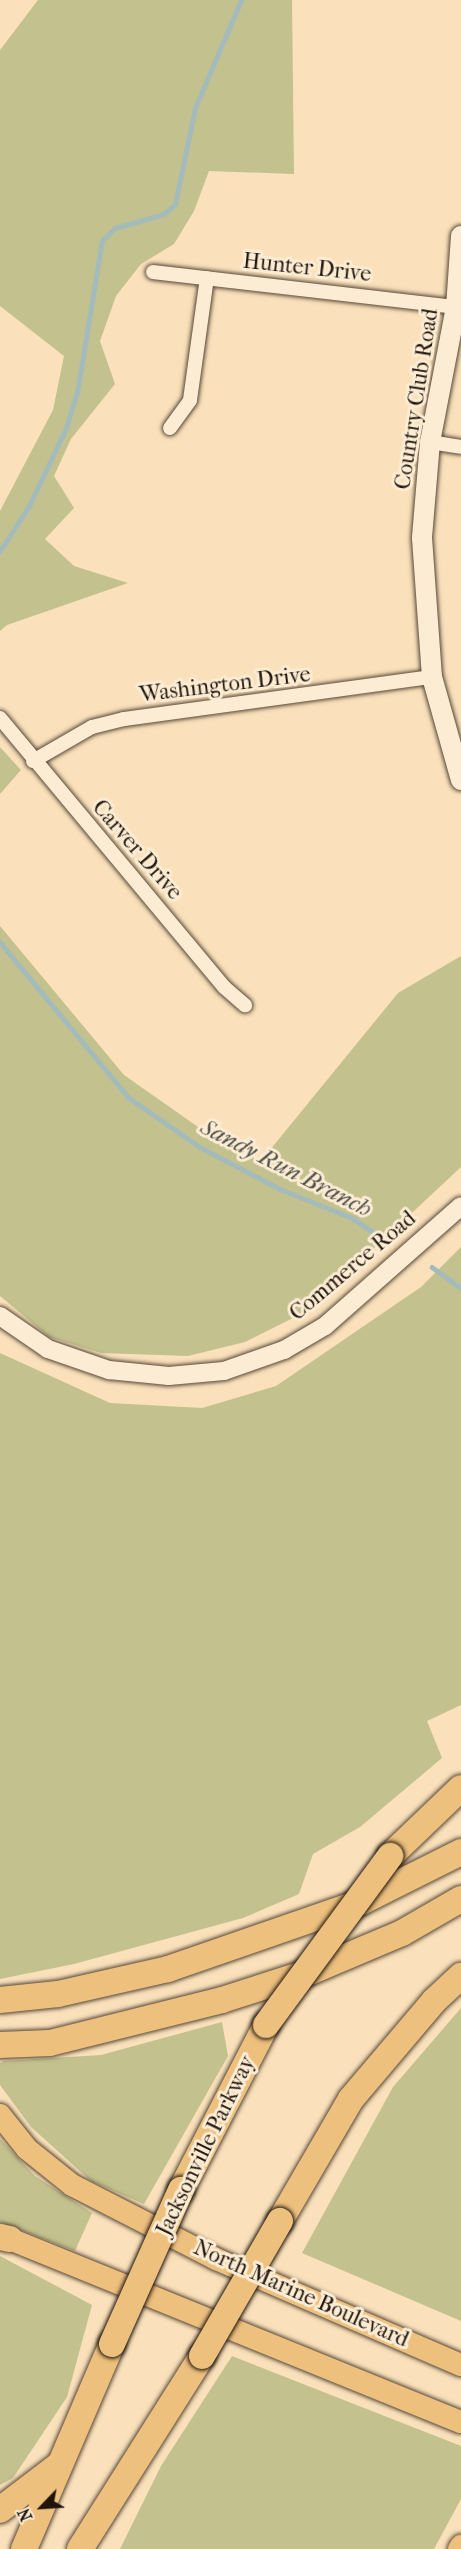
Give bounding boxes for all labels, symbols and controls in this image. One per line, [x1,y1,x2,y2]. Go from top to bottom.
street label: Hunter Drive [242,248,372,288]
street label: Country Club Road [390,307,444,491]
street label: Washington Drive [138,661,312,709]
street label: Carver Drive [86,795,188,905]
water label: Sandy Run Branch [196,1112,376,1224]
street label: Commerce Road [284,1205,422,1327]
street label: Jacksonville Parkway [151,2052,261,2240]
street label: North Marine Boulevard [189,2235,413,2353]
north arrow [12,2477,72,2537]
text: N [14,2505,36,2524]

